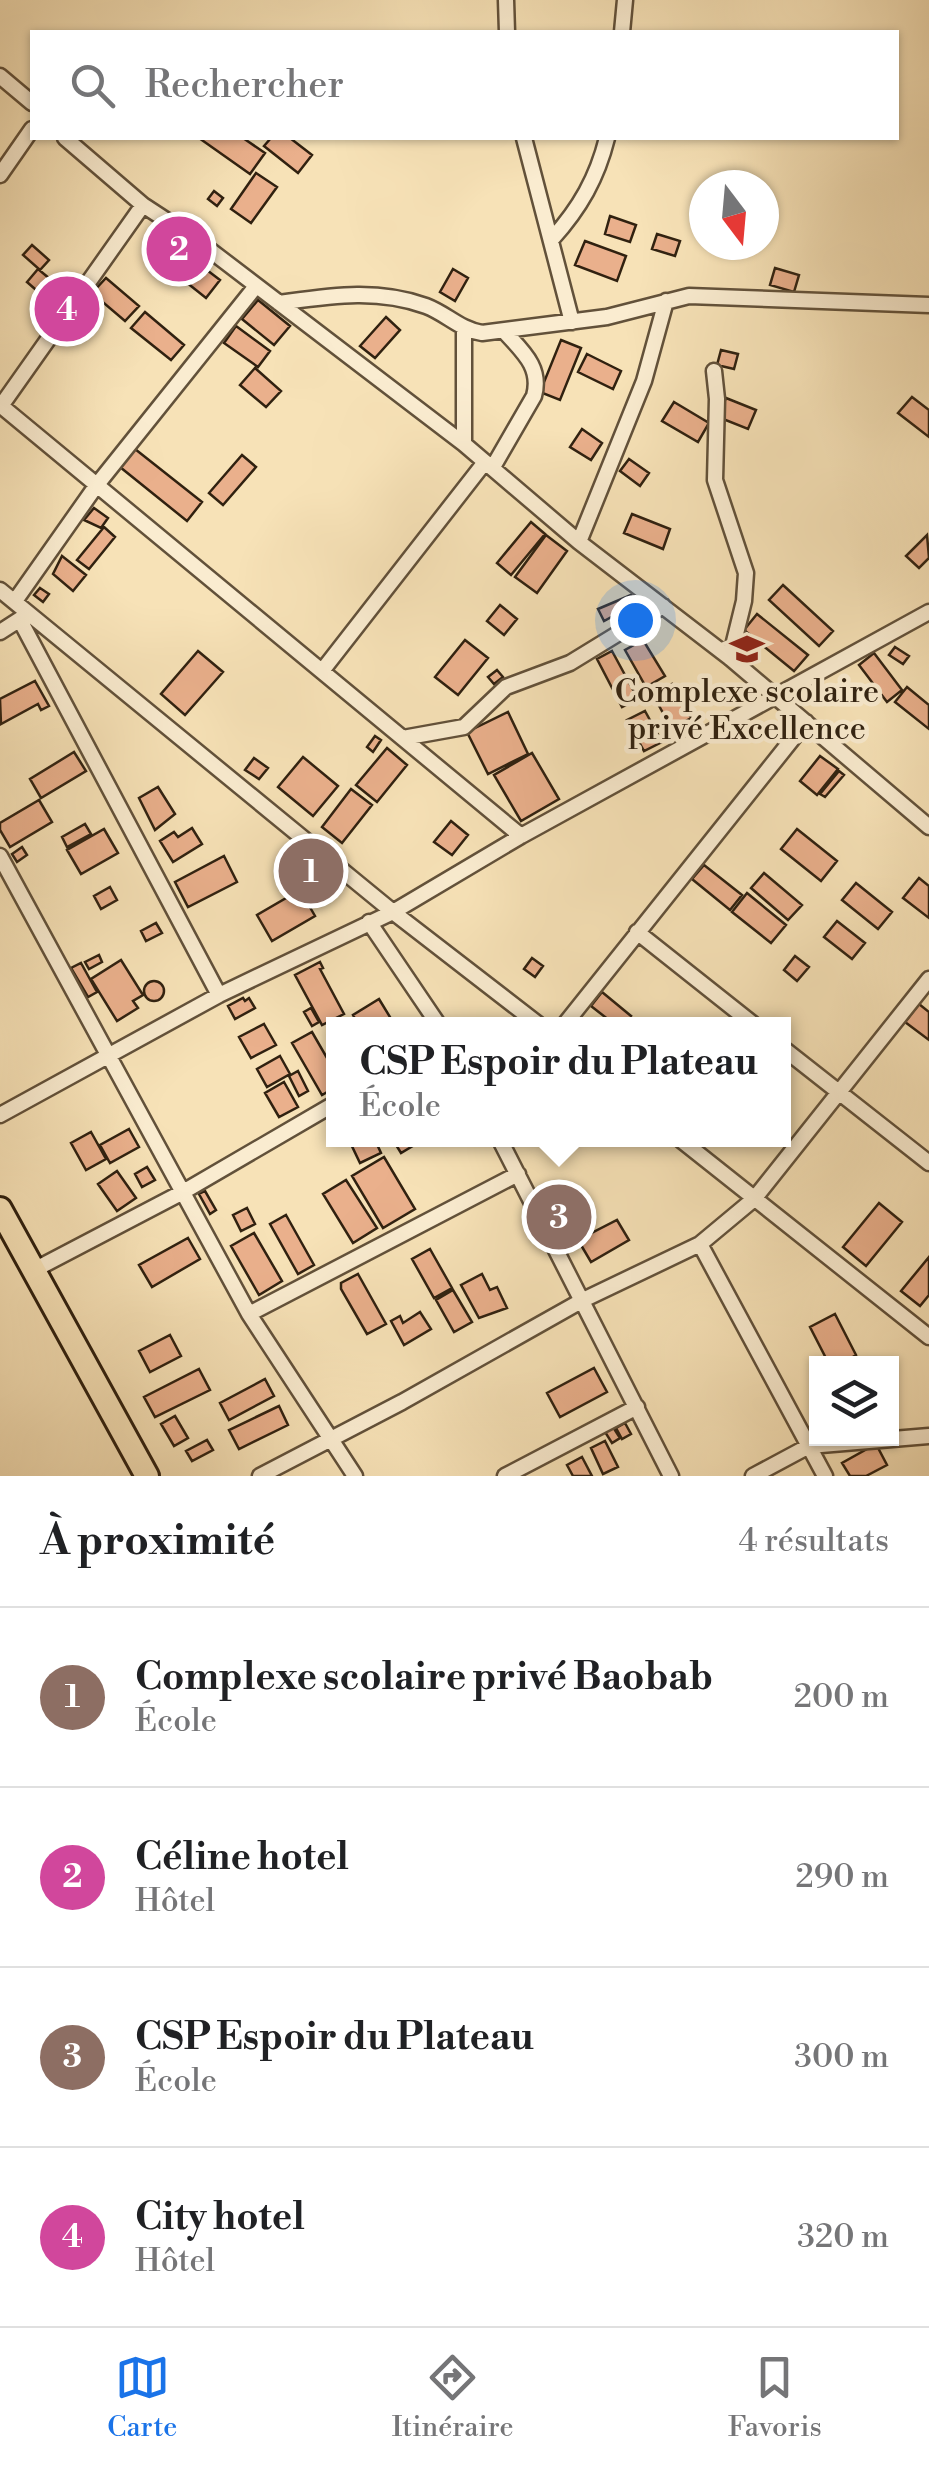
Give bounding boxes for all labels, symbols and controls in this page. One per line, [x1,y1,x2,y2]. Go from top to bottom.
search box [30,30,899,140]
icon: search [65,58,120,113]
text: Rechercher [145,62,344,109]
north arrow [689,170,779,260]
pin: 2 [146,212,212,286]
pin: 4 [34,272,100,346]
your location [610,595,661,646]
school or university icon: Complexe scolaire privé Excellence [728,630,766,668]
place label: Complexe scolaire privé Excellence [615,672,879,749]
pin: 1 [278,834,344,908]
popup [326,1017,791,1147]
text: CSP Espoir du Plateau [359,1039,758,1086]
text: École [359,1086,441,1126]
pin: 3 [526,1180,592,1254]
map controls [809,1356,899,1446]
button: layers [809,1356,899,1446]
text: À proximité [40,1515,275,1568]
text: 4 résultats [739,1521,889,1561]
text: Complexe scolaire privé Baobab [135,1654,713,1701]
text: 1 [65,1677,80,1717]
text: 200 m [794,1677,889,1717]
text: École [135,1701,217,1741]
text: Céline hotel [135,1834,349,1881]
text: 2 [62,1857,83,1897]
text: 290 m [796,1857,889,1897]
text: Hôtel [135,1881,215,1921]
text: CSP Espoir du Plateau [135,2014,534,2061]
text: 3 [63,2037,82,2077]
text: 300 m [794,2037,889,2077]
text: École [135,2061,217,2101]
text: City hotel [135,2194,305,2241]
text: 4 [62,2217,83,2257]
text: 320 m [797,2217,889,2257]
text: Hôtel [135,2241,215,2281]
tab: Carte [107,2350,177,2445]
tab: Itinéraire [392,2350,514,2445]
tab: Favoris [728,2350,822,2445]

